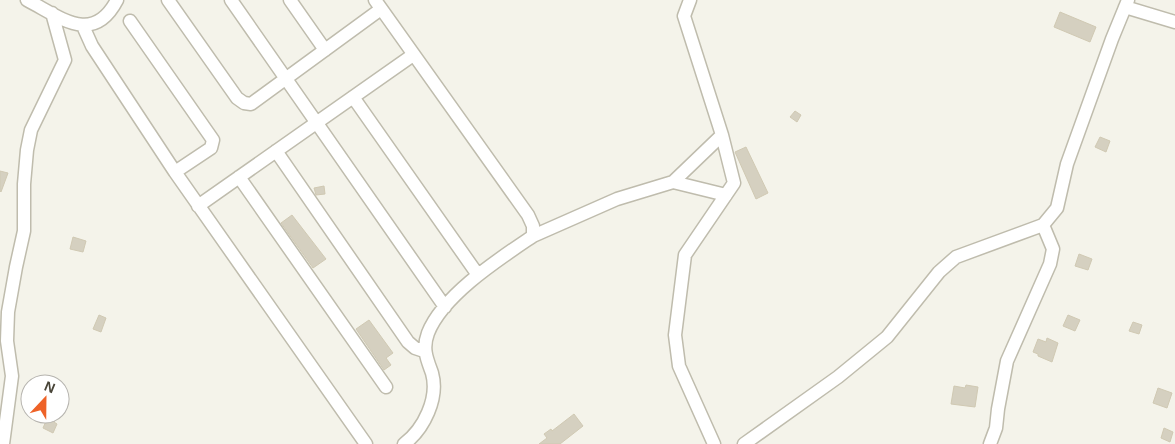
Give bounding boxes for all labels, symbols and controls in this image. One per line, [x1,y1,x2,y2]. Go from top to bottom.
north arrow [20,374,70,424]
text: N [42,378,58,396]

